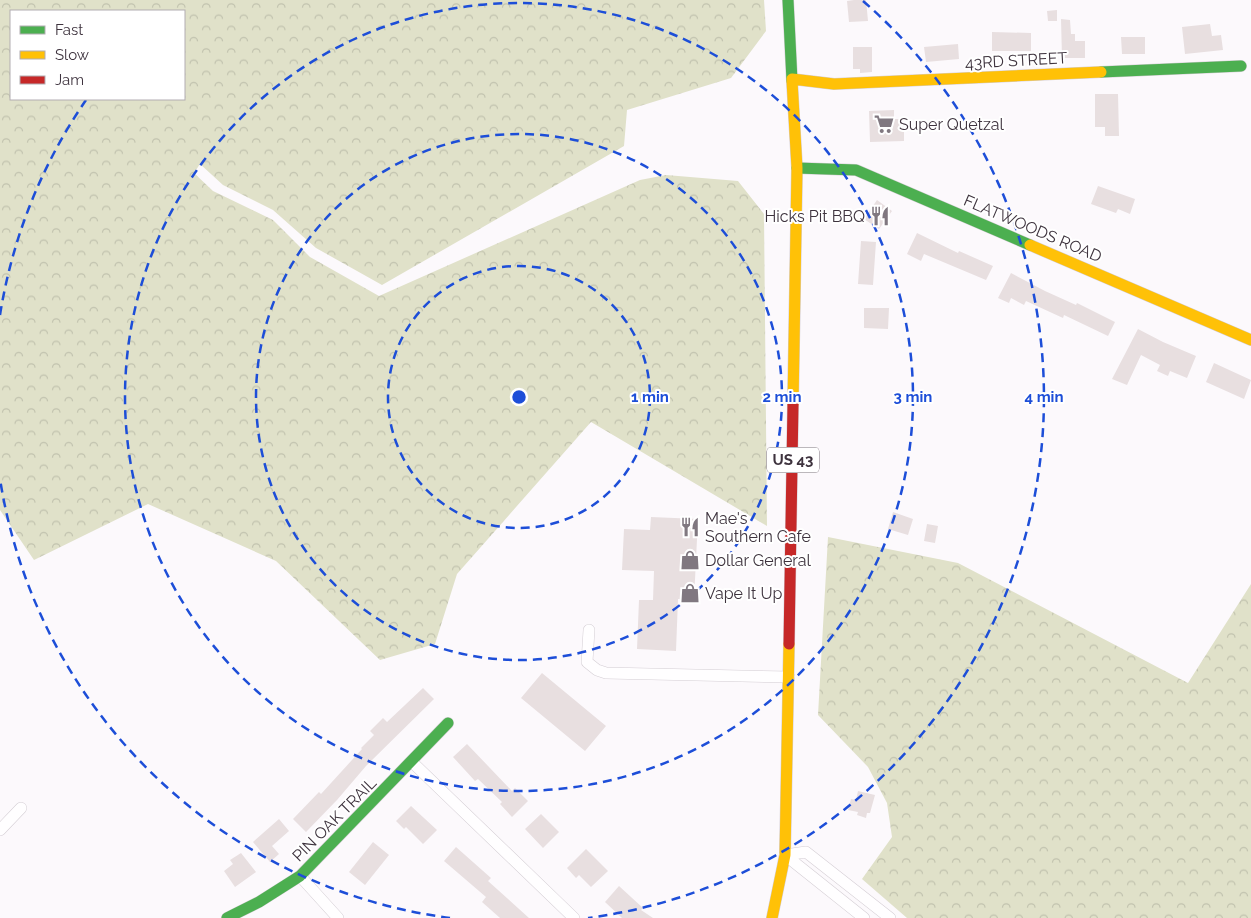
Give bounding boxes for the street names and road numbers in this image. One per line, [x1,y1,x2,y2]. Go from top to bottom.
street label: 43RD STREET [964,48,1068,73]
street label: FLATWOODS ROAD [961,191,1105,266]
road number: US 43 [767,448,819,472]
street label: PIN OAK TRAIL [288,773,381,865]

